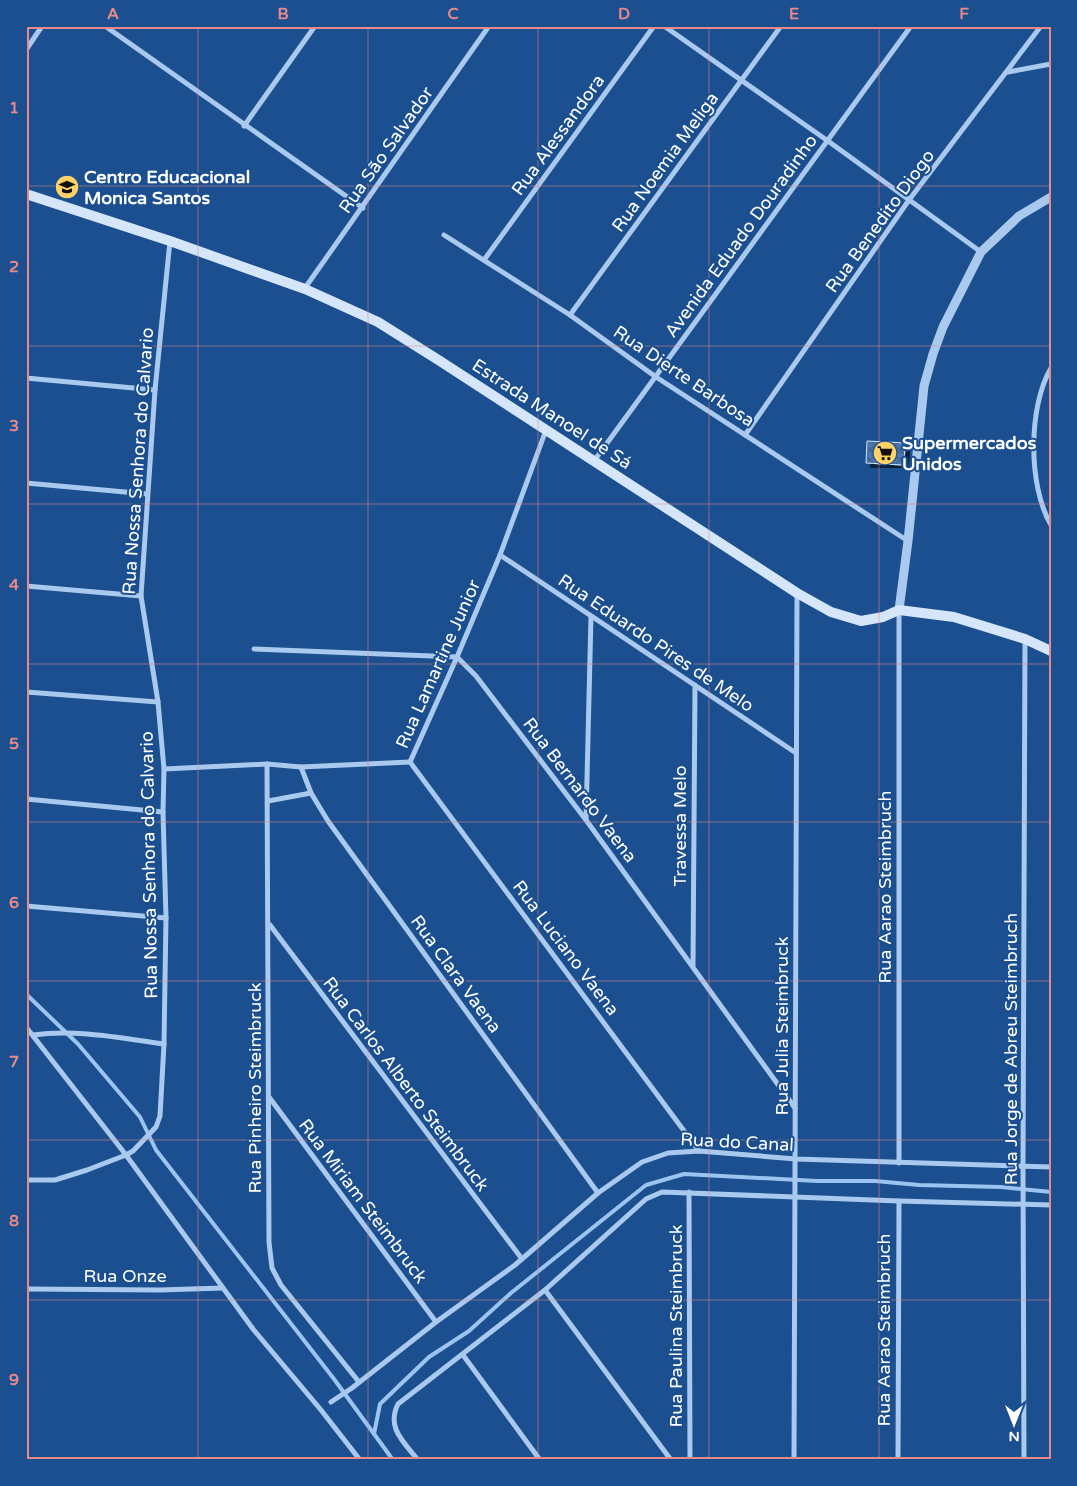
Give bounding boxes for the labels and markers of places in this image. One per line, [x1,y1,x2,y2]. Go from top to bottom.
place label: Centro Educacional Monica Santos [84,166,250,209]
school or university icon: Centro Educacional Monica Santos [54,174,80,200]
place label: Supermercados Unidos [902,432,1037,475]
supermarket icon: Supermercados Unidos [872,440,898,466]

